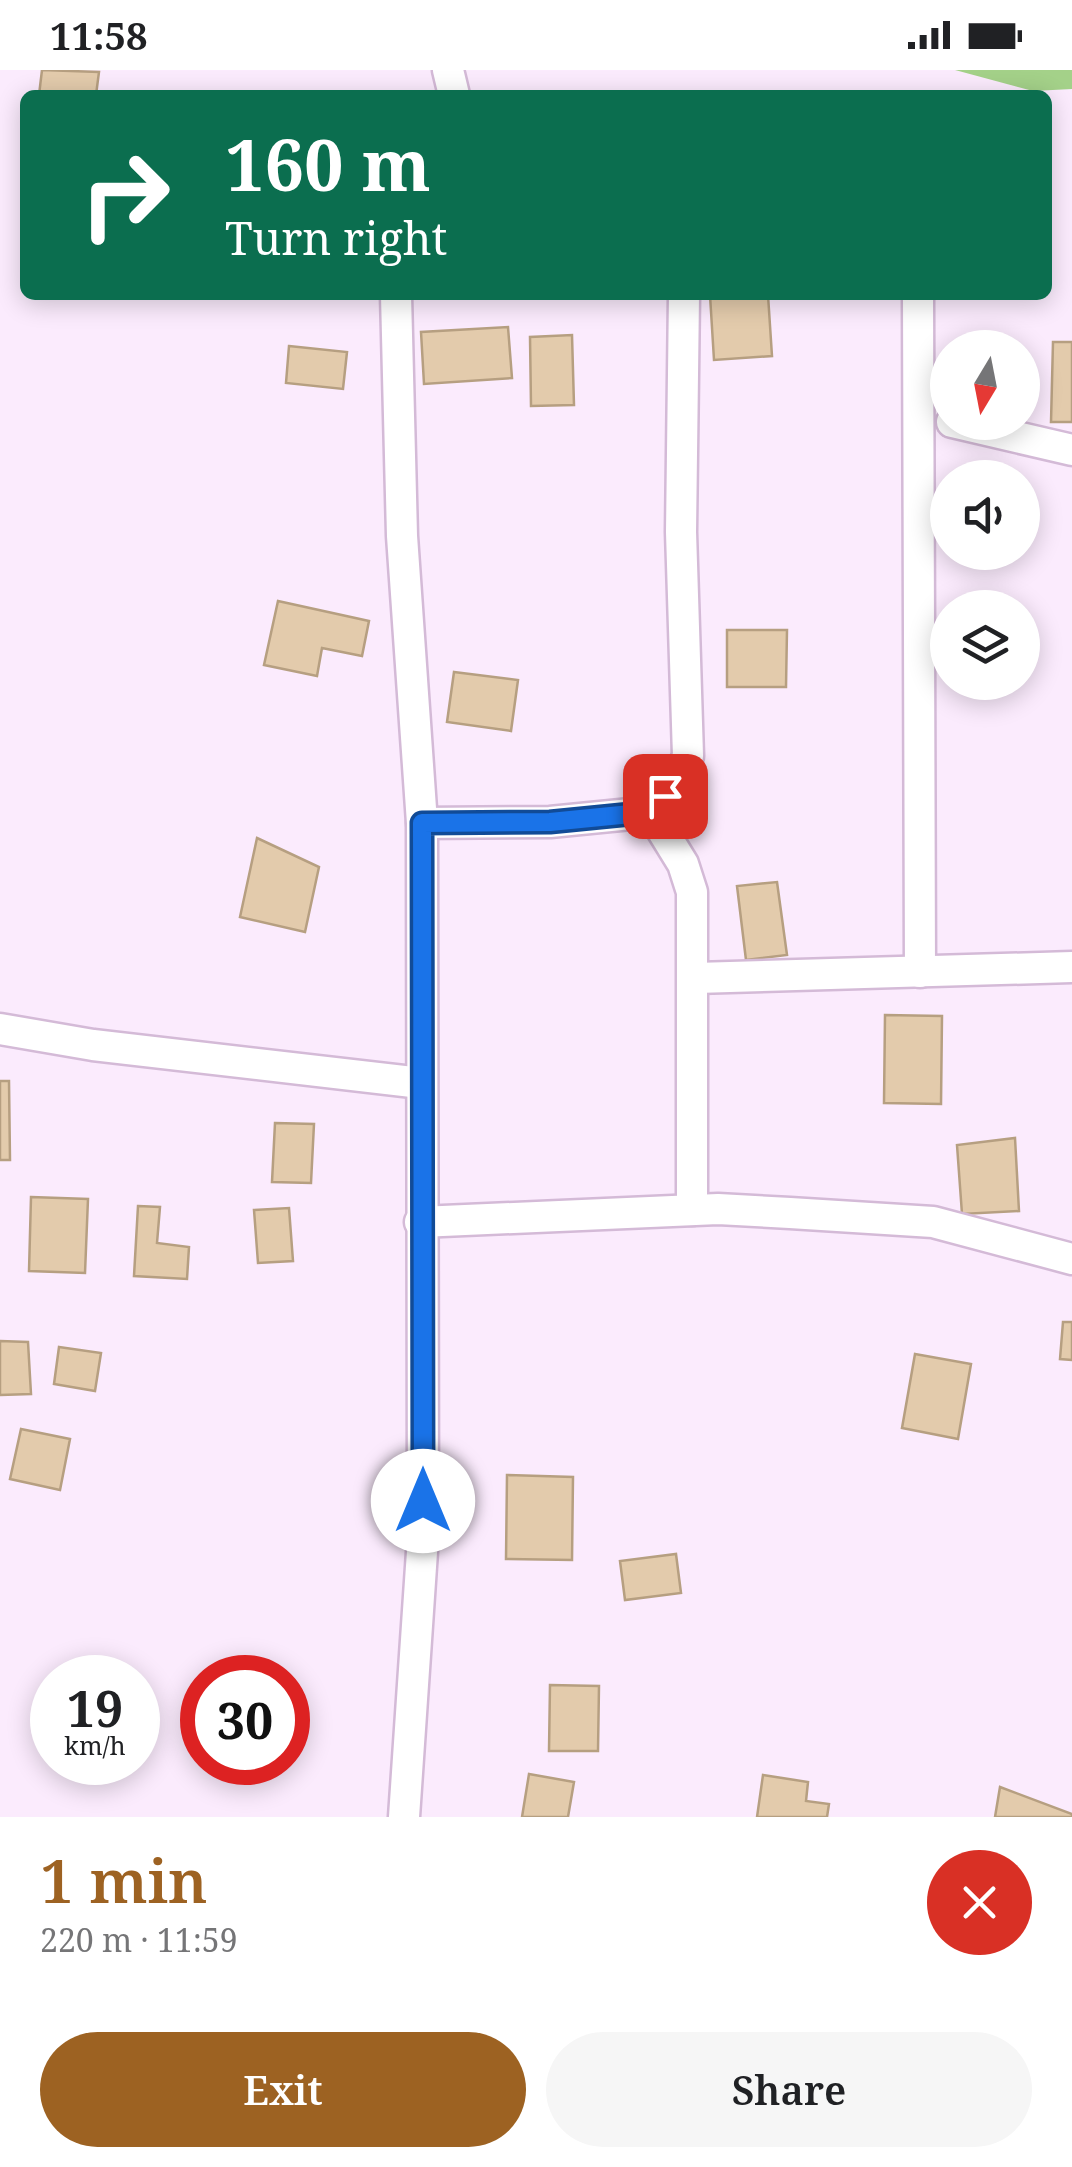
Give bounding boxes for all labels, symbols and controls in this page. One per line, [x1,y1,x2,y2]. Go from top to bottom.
text: 11:58 [50,9,147,61]
text: 160 m [225,116,431,212]
icon: right [60,130,190,260]
text: Turn right [225,207,447,268]
north arrow [930,330,1040,440]
map controls [930,330,1040,700]
button: sound [930,460,1040,570]
button: layers [930,590,1040,700]
pin [623,754,708,839]
icon: arrive [638,769,693,824]
position arrow [371,1449,475,1553]
speed limit sign: 30 [180,1655,310,1785]
text: 19 [67,1674,123,1742]
text: km/h [64,1728,126,1762]
text: 1 min [40,1839,208,1921]
button: close [927,1850,1032,1955]
text: 220 m · 11:59 [40,1918,238,1961]
button: Exit [40,2032,526,2147]
button: Share [546,2032,1032,2147]

